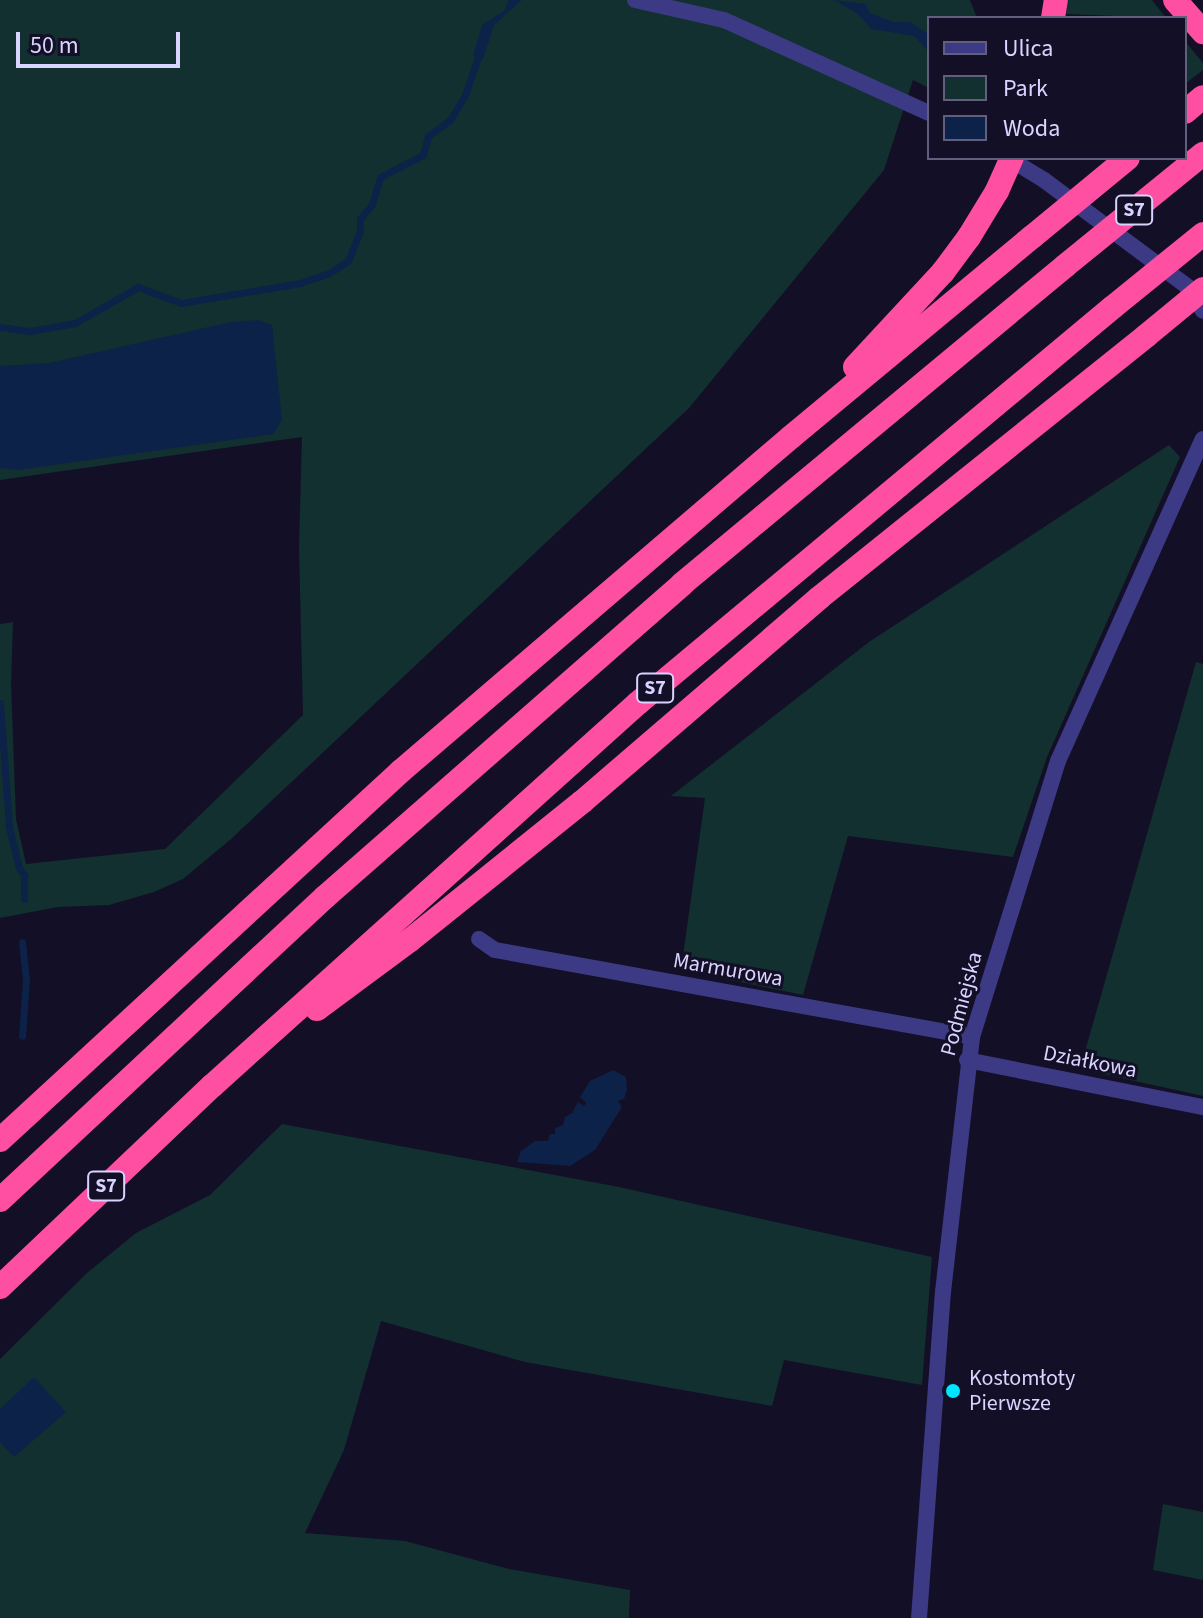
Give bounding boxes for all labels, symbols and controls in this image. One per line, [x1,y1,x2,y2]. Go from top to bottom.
scale bar [20,16,184,66]
legend [927,16,1187,160]
text: 50 m [30,28,79,63]
text: Ulica [1003,31,1053,66]
text: Park [1003,71,1048,106]
text: Woda [1003,111,1060,146]
road number: S7 [1114,194,1154,226]
road number: S7 [635,672,675,704]
street label: Marmurowa [671,947,785,993]
street label: Podmiejska [935,949,989,1059]
street label: Działkowa [1041,1040,1139,1084]
road number: S7 [86,1170,126,1202]
place label: Kostomłoty Pierwsze [969,1365,1075,1416]
marker: Kostomłoty Pierwsze [944,1382,962,1400]

